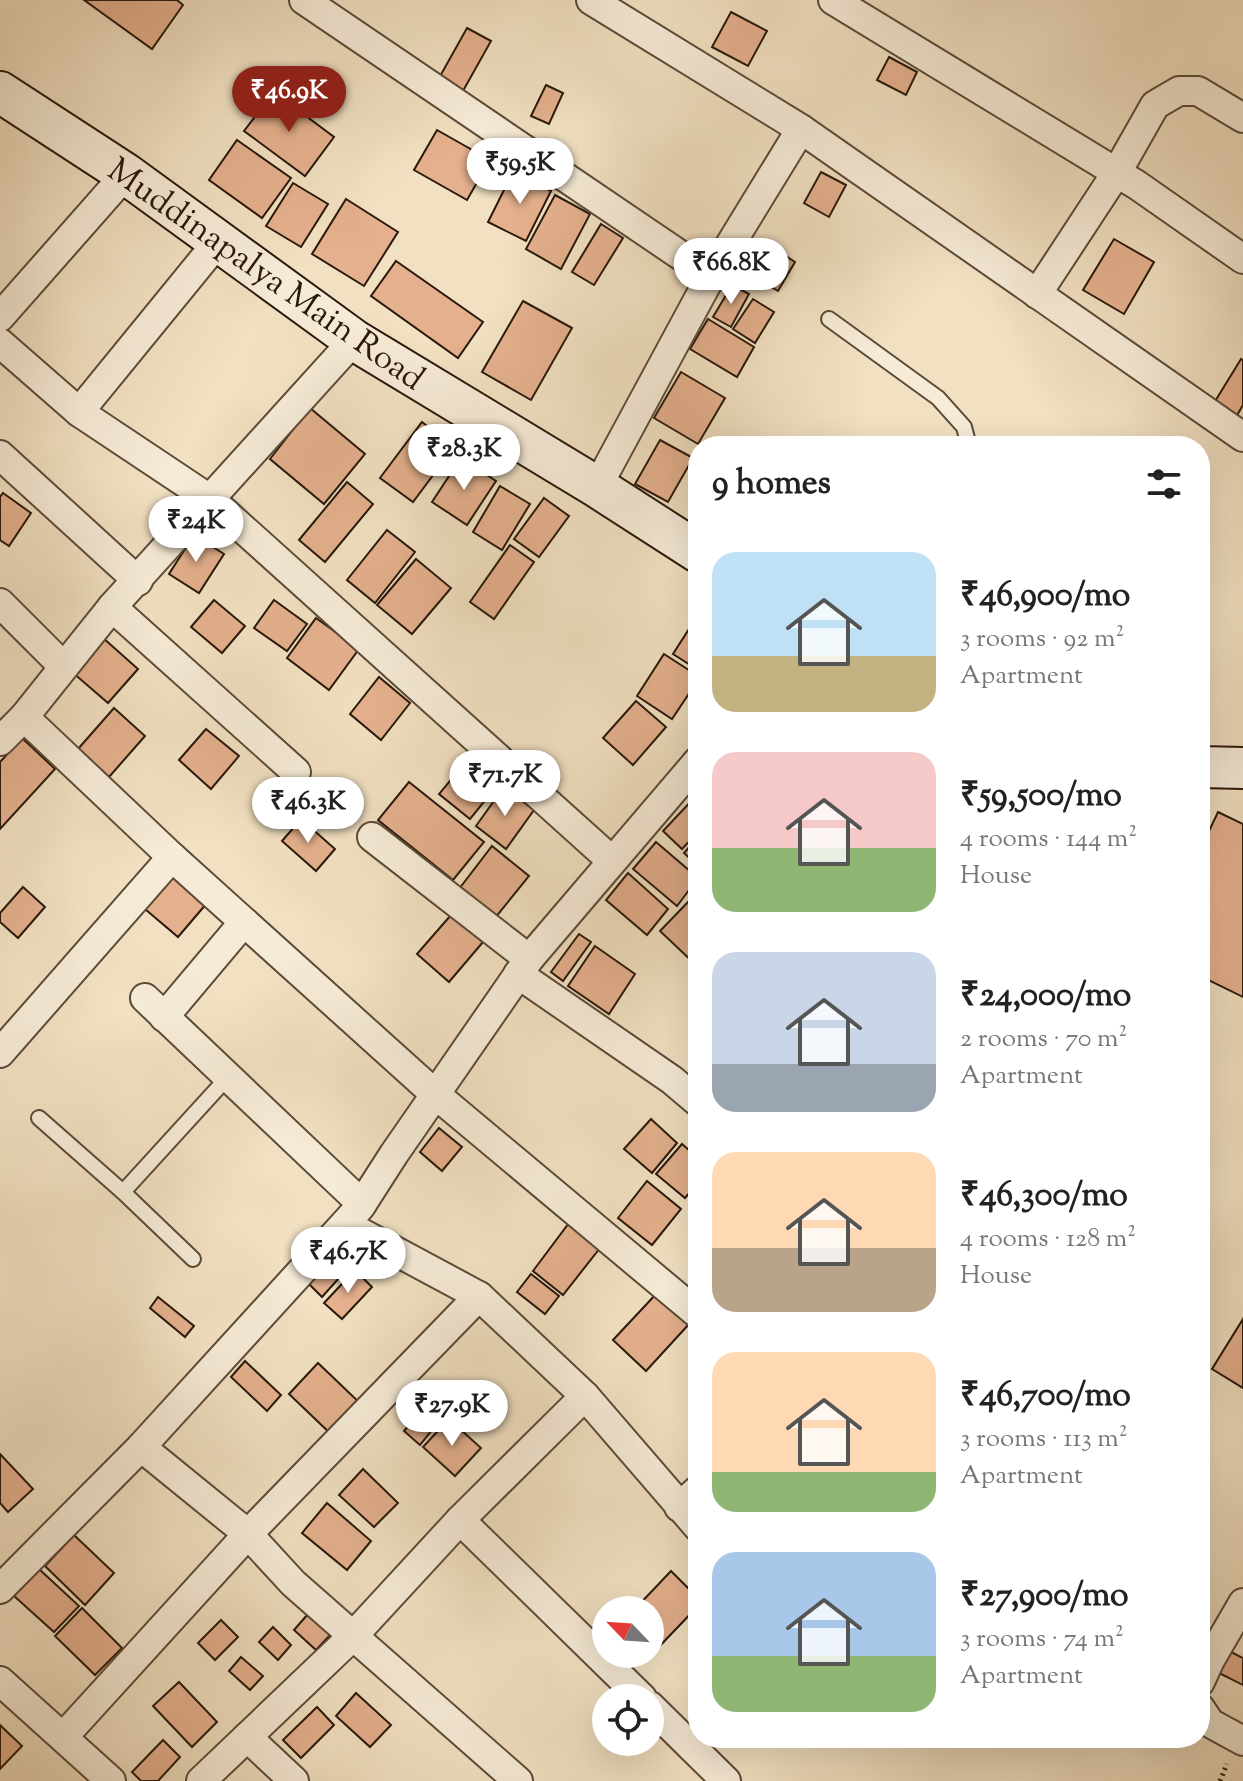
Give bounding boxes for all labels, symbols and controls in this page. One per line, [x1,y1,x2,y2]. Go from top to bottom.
pin: ₹46.9K [224,66,354,134]
text: ₹46.9K [250,73,328,110]
pin: ₹59.5K [455,138,585,206]
text: ₹59.5K [485,145,555,182]
street label: Muddinapalya Main Road [96,148,434,404]
pin: ₹66.8K [666,238,796,306]
text: ₹66.8K [692,245,770,282]
pin: ₹28.3K [399,424,529,492]
text: ₹28.3K [426,431,502,468]
text: 9 homes [712,460,831,509]
icon: filters [1142,462,1186,506]
pin: ₹24K [149,496,243,564]
text: ₹24K [167,503,225,540]
text: ₹46,900/mo [960,572,1130,621]
icon: home [776,584,872,680]
text: 3 rooms · 92 m² [960,621,1124,658]
text: Apartment [960,658,1083,695]
pin: ₹71.7K [440,750,570,818]
text: ₹71.7K [467,757,543,794]
text: ₹59,500/mo [960,772,1122,821]
pin: ₹46.3K [243,777,373,845]
text: ₹46.3K [270,784,346,821]
icon: home [776,784,872,880]
text: 4 rooms · 144 m² [960,821,1137,858]
text: House [960,858,1032,895]
text: ₹24,000/mo [960,972,1131,1021]
icon: home [776,984,872,1080]
text: 2 rooms · 70 m² [960,1021,1127,1058]
text: Apartment [960,1058,1083,1095]
text: ₹46,300/mo [960,1172,1128,1221]
icon: home [776,1184,872,1280]
text: 4 rooms · 128 m² [960,1221,1136,1258]
pin: ₹46.7K [283,1227,413,1295]
text: ₹46.7K [309,1234,387,1271]
text: House [960,1258,1032,1295]
text: ₹46,700/mo [960,1372,1131,1421]
pin: ₹27.9K [387,1380,517,1448]
icon: home [776,1384,872,1480]
text: ₹27.9K [414,1387,490,1424]
text: 3 rooms · 113 m² [960,1421,1128,1458]
text: Apartment [960,1458,1083,1495]
text: ₹27,900/mo [960,1572,1129,1621]
icon: home [776,1584,872,1680]
north arrow [592,1596,664,1668]
map controls [592,1596,664,1756]
text: 3 rooms · 74 m² [960,1621,1124,1658]
text: Apartment [960,1658,1083,1695]
button: locate [592,1684,664,1756]

